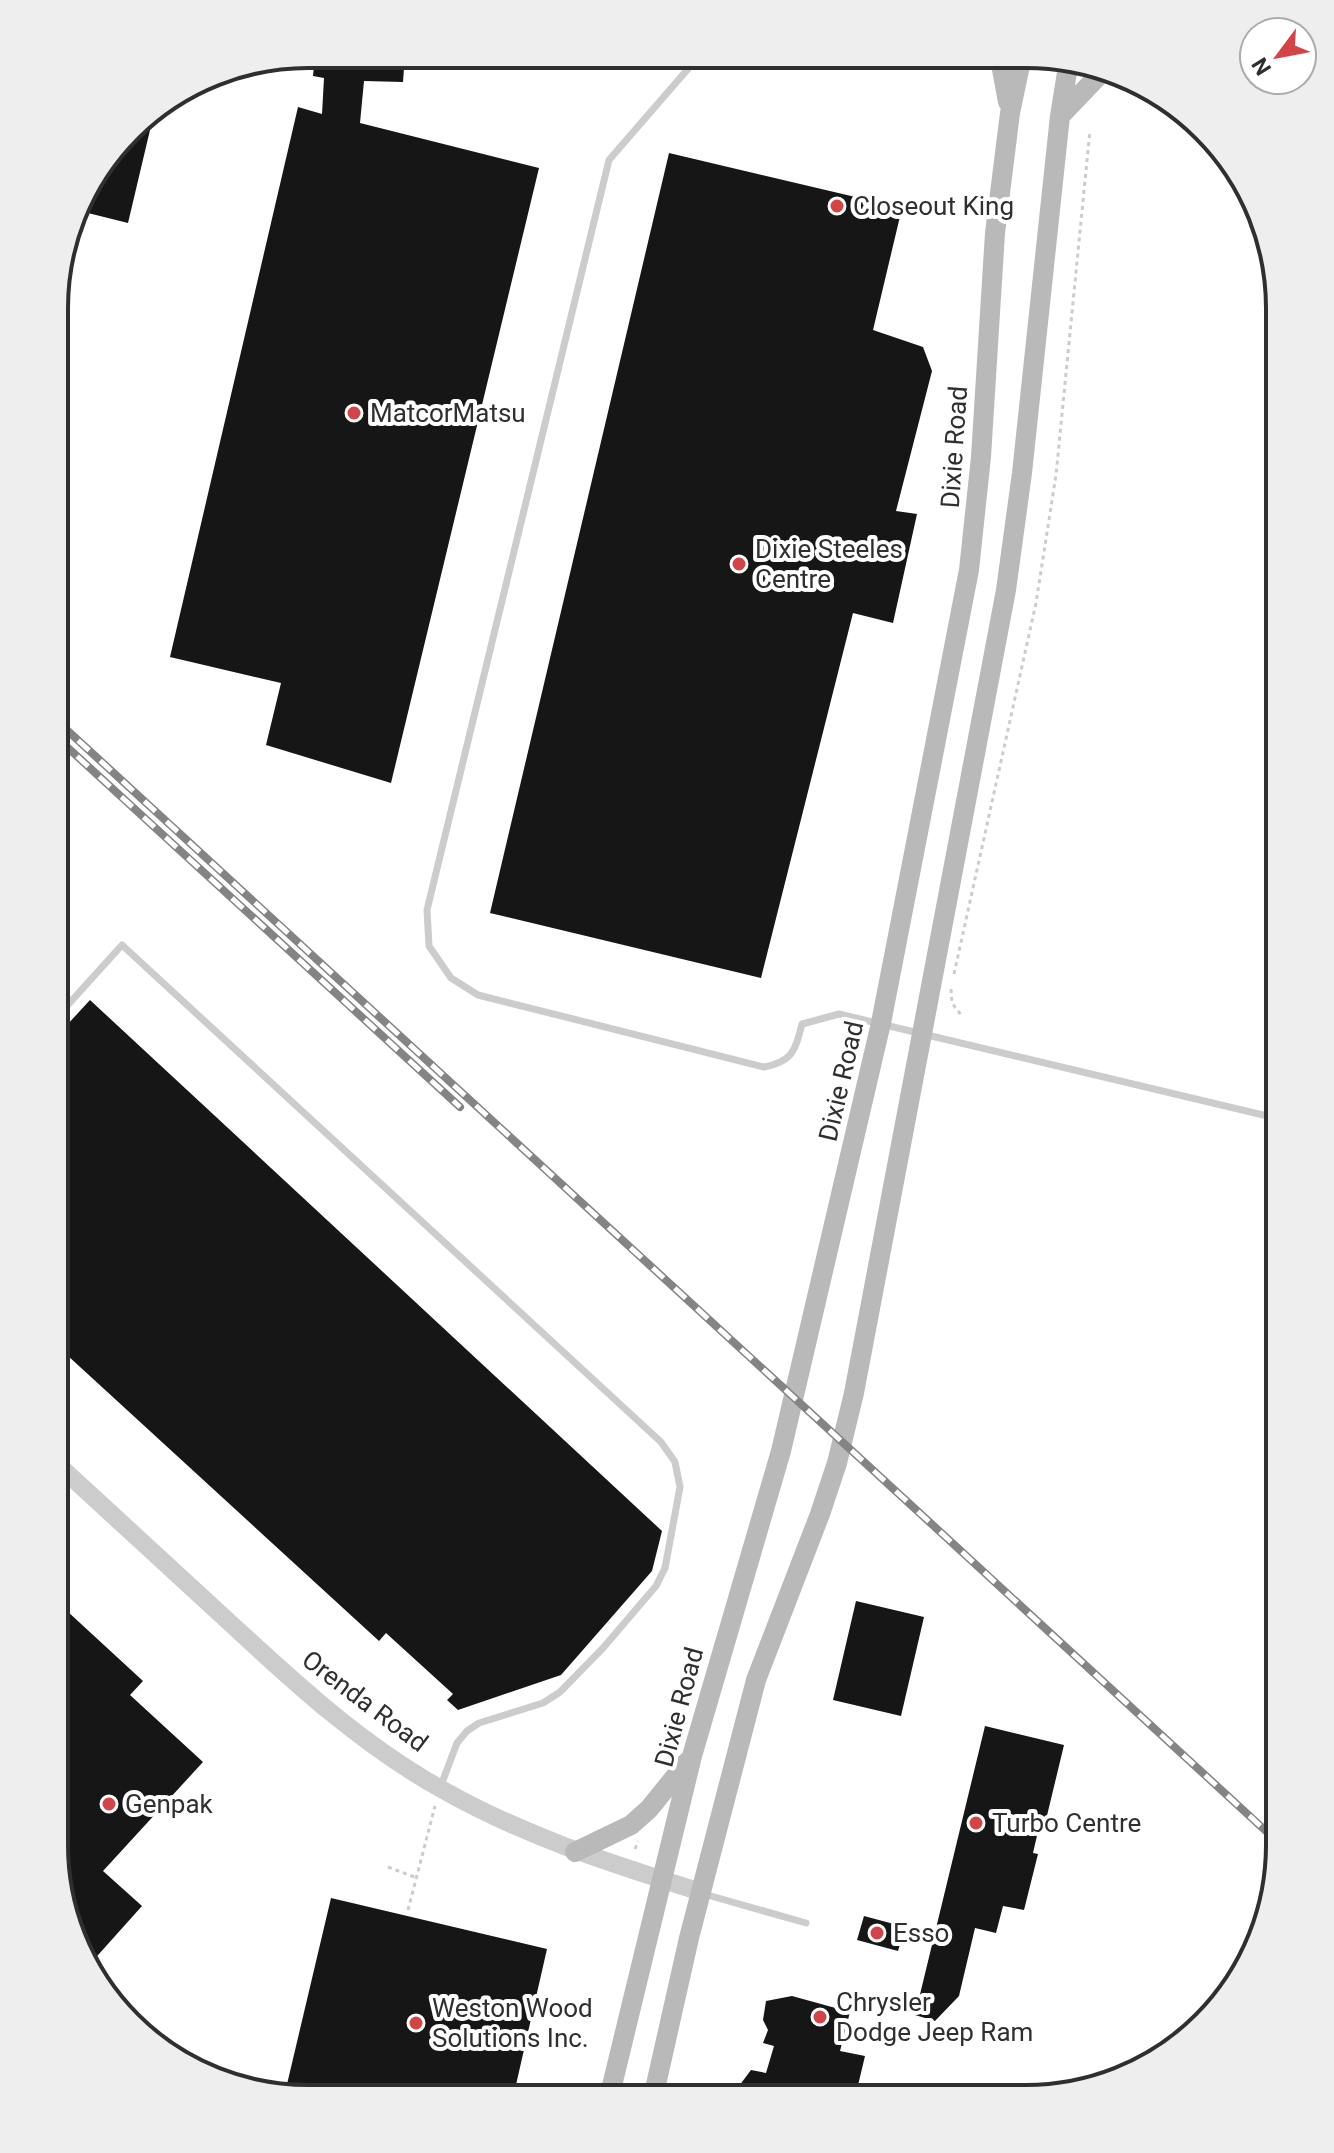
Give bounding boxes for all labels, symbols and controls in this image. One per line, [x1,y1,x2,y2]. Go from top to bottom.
north arrow [1238,16,1318,96]
text: N [1247,53,1276,80]
place label: Closeout King [853,191,1014,221]
marker: Closeout King [828,197,846,215]
street label: Dixie Road [935,385,973,509]
place label: MatcorMatsu [370,398,526,428]
marker: MatcorMatsu [345,404,363,422]
place label: Dixie Steeles Centre [755,534,903,594]
marker: Dixie Steeles Centre [730,555,748,573]
street label: Dixie Road [813,1018,869,1144]
street label: Orenda Road [296,1644,434,1758]
street label: Dixie Road [649,1644,709,1770]
place label: Genpak [125,1789,214,1819]
marker: Genpak [100,1795,118,1813]
place label: Turbo Centre [992,1808,1141,1838]
marker: Turbo Centre [967,1814,985,1832]
place label: Esso [893,1918,949,1948]
marker: Esso [868,1924,886,1942]
place label: Chrysler Dodge Jeep Ram [836,1987,1033,2047]
place label: Weston Wood Solutions Inc. [432,1993,593,2053]
marker: Chrysler Dodge Jeep Ram [811,2008,829,2026]
marker: Weston Wood Solutions Inc. [407,2014,425,2032]

